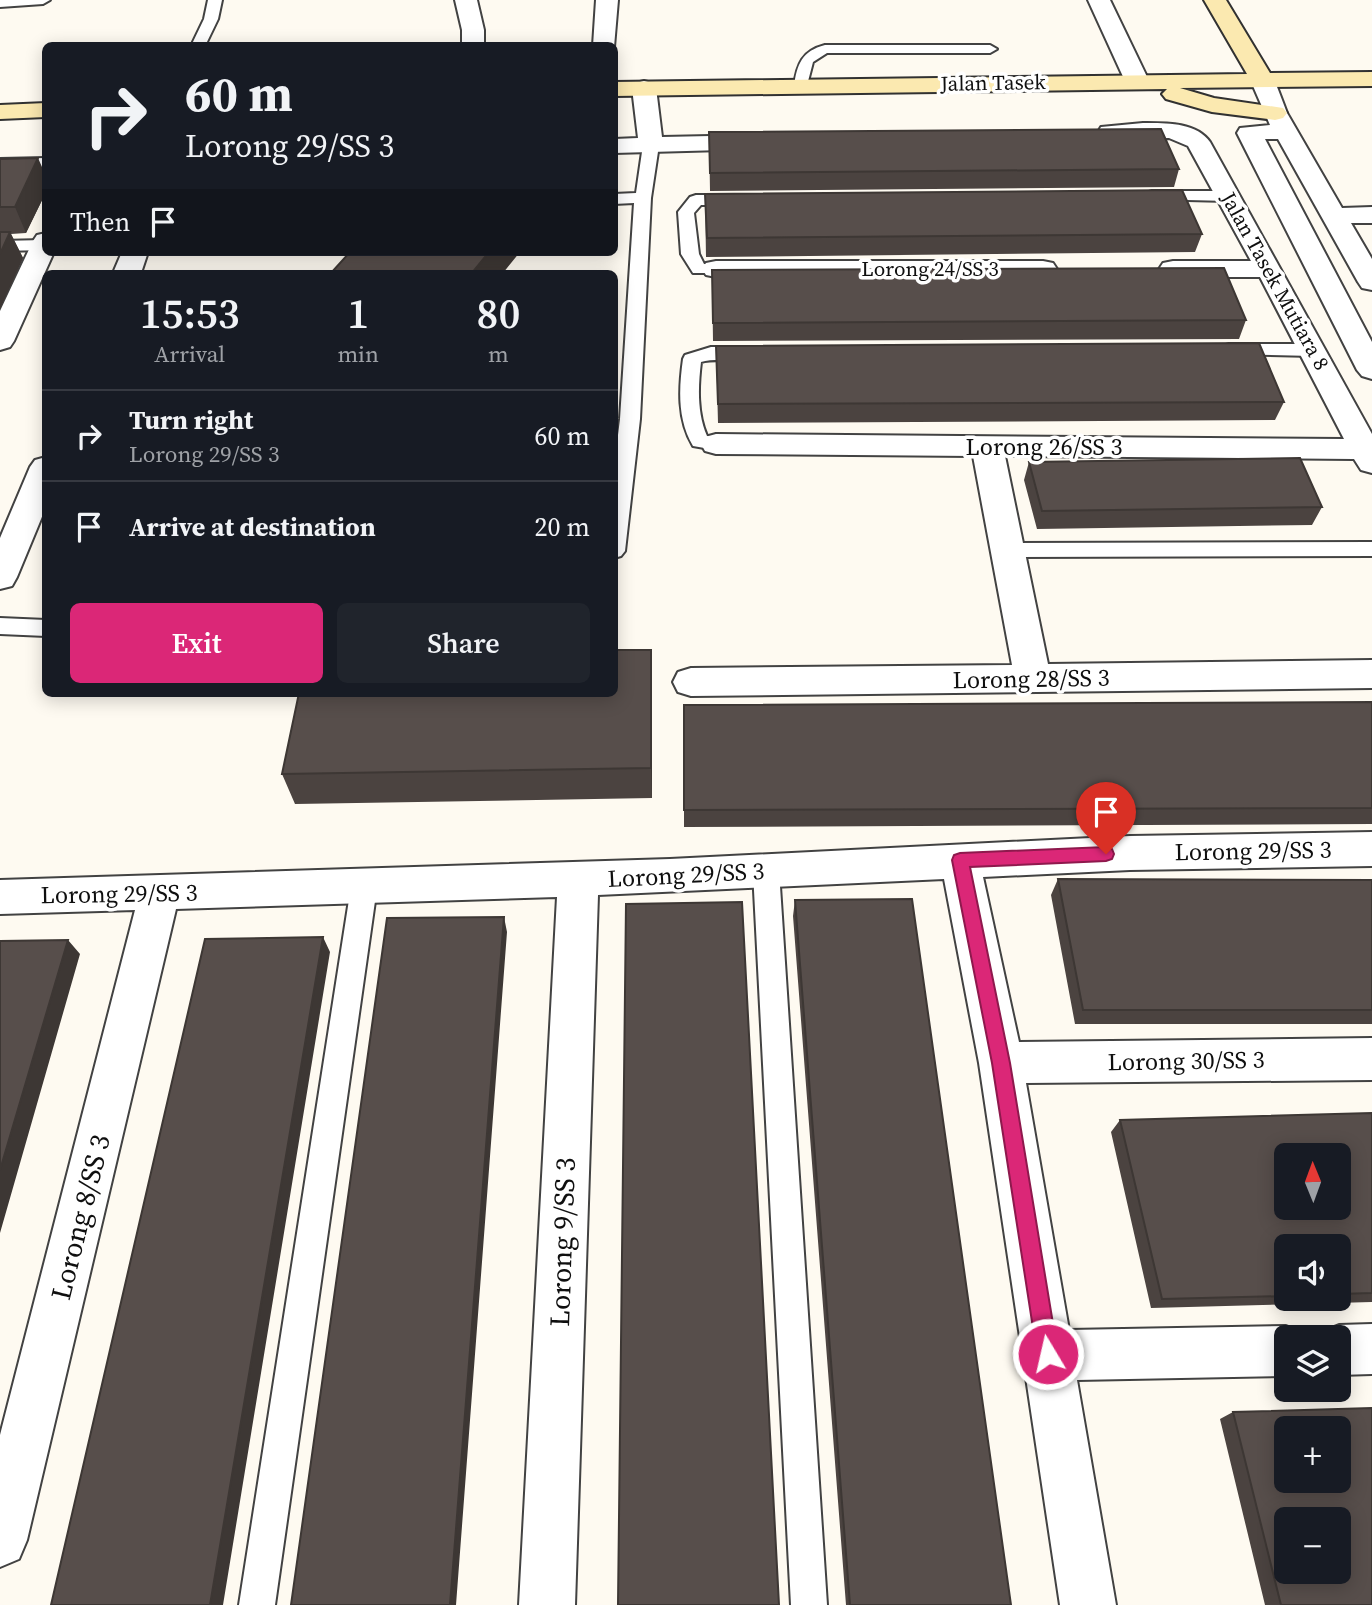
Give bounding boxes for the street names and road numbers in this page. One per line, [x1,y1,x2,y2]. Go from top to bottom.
street label: Jalan Tasek [939,67,1046,98]
street label: Jalan Tasek Mutiara 8 [1214,186,1336,375]
street label: Lorong 24/SS 3 [861,254,999,283]
street label: Lorong 26/SS 3 [966,430,1122,463]
street label: Lorong 28/SS 3 [952,661,1110,696]
street label: Lorong 29/SS 3 [1174,833,1332,868]
street label: Lorong 29/SS 3 [607,854,765,895]
street label: Lorong 29/SS 3 [40,876,198,911]
street label: Lorong 30/SS 3 [1107,1043,1265,1078]
street label: Lorong 8/SS 3 [41,1130,119,1304]
street label: Lorong 9/SS 3 [540,1157,584,1327]

